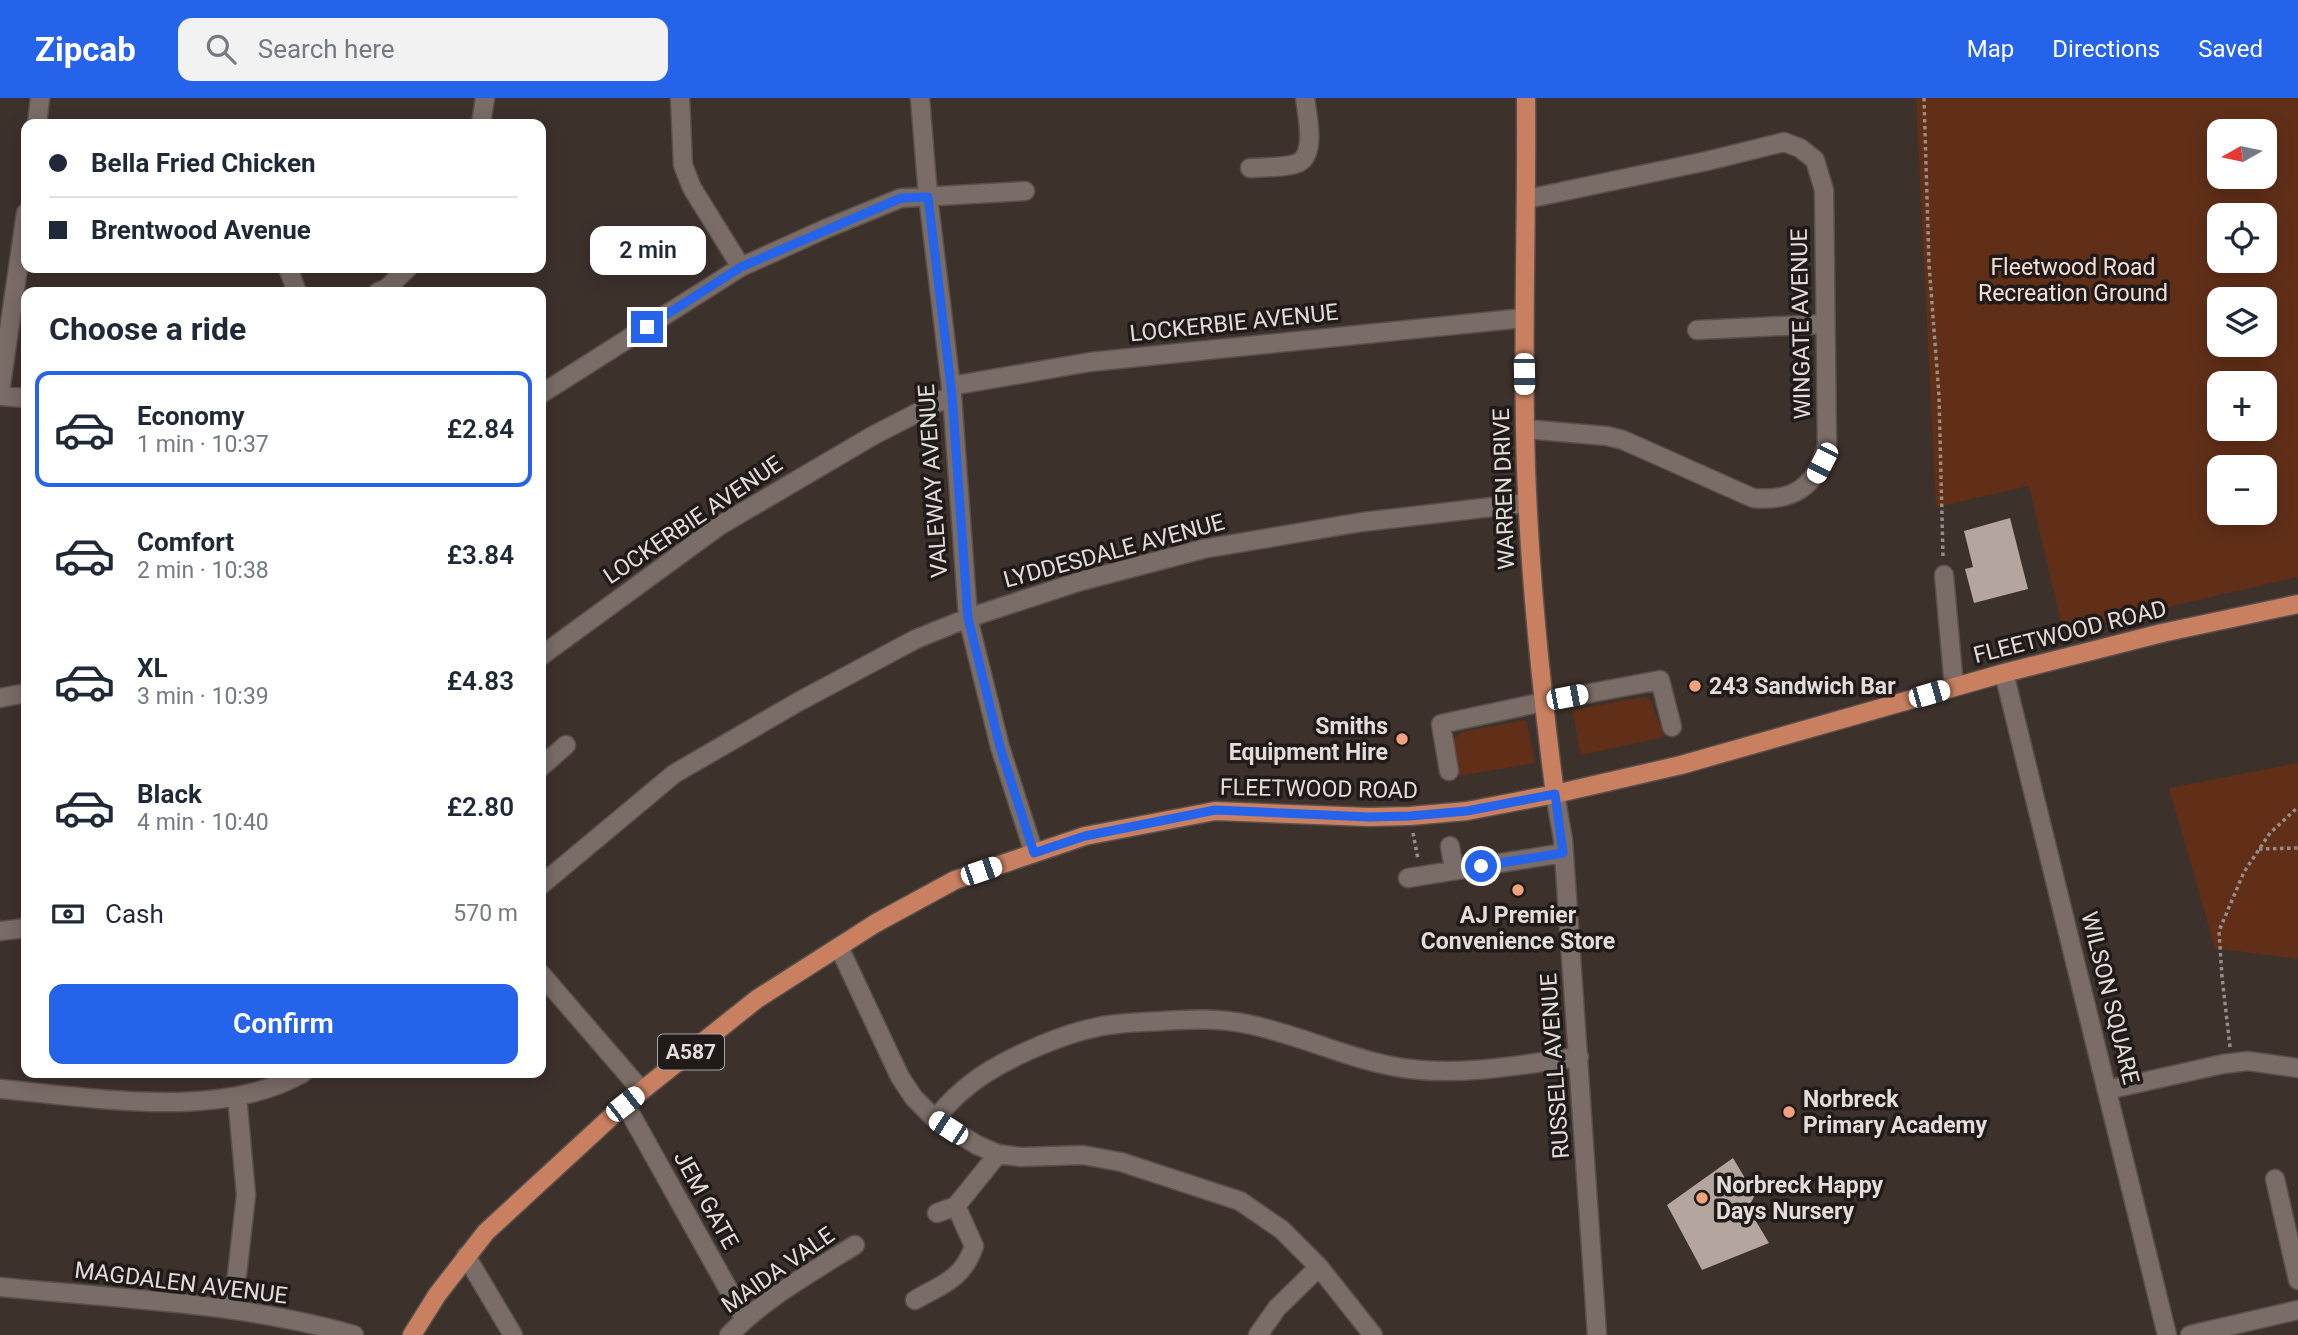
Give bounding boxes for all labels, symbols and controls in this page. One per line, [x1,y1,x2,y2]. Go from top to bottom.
search box [178,18,668,81]
text: Zipcab [35,30,136,69]
icon: search [202,30,240,68]
text: Search here [258,34,395,64]
text: Map [1967,35,2014,63]
text: Directions [2052,35,2160,63]
text: Saved [2198,35,2263,63]
north arrow [2207,119,2277,189]
map controls [2207,119,2277,525]
text: Bella Fried Chicken [91,148,316,178]
button: locate [2207,203,2277,273]
text: Brentwood Avenue [91,215,311,245]
callout: 2 min [589,226,705,274]
street label: WINGATE AVENUE [1786,228,1816,420]
text: 2 min [619,237,677,264]
park label: Fleetwood Road Recreation Ground [1978,254,2168,307]
button: layers [2207,287,2277,357]
street label: LOCKERBIE AVENUE [1128,299,1340,347]
text: Choose a ride [49,310,246,348]
route end [631,311,663,343]
car [1514,353,1535,395]
button: + [2207,371,2277,441]
street label: VALEWAY AVENUE [913,383,953,579]
icon: car [53,398,116,461]
text: Economy [137,401,244,431]
street label: WARREN DRIVE [1488,408,1520,570]
text: £2.84 [447,414,514,444]
text: 1 min · 10:37 [137,431,269,458]
car [1804,440,1841,486]
street label: LOCKERBIE AVENUE [599,450,787,590]
button: − [2207,455,2277,525]
street label: LYDDESDALE AVENUE [1001,509,1227,593]
icon: car [53,524,116,587]
text: Comfort [137,527,234,557]
text: £3.84 [447,540,514,570]
text: 2 min · 10:38 [137,557,269,584]
street label: FLEETWOOD ROAD [1971,595,2169,669]
icon: car [53,650,116,713]
text: XL [137,653,168,683]
text: £4.83 [447,666,514,696]
place label: 243 Sandwich Bar [1709,673,1896,700]
marker: 243 Sandwich Bar [1687,678,1703,694]
car [1906,678,1953,710]
text: 3 min · 10:39 [137,683,269,710]
car [1545,683,1590,711]
place label: Smiths Equipment Hire [1229,713,1388,766]
marker: Smiths Equipment Hire [1394,731,1410,747]
street label: FLEETWOOD ROAD [1220,774,1418,804]
icon: car [53,776,116,839]
text: Black [137,779,202,809]
text: £2.80 [447,792,514,822]
text: 4 min · 10:40 [137,809,269,836]
route start [1465,850,1497,882]
car [958,854,1005,888]
marker: AJ Premier Convenience Store [1510,882,1526,898]
icon: cash [49,895,87,933]
text: Cash [105,899,164,929]
text: 570 m [453,900,518,927]
place label: AJ Premier Convenience Store [1421,902,1615,955]
street label: WILSON SQUARE [2075,909,2145,1087]
street label: RUSSELL AVENUE [1535,972,1575,1160]
button: Confirm [49,984,518,1064]
road number: A587 [658,1034,724,1070]
car [602,1083,649,1125]
place label: Norbreck Primary Academy [1803,1086,1988,1139]
marker: Norbreck Primary Academy [1781,1104,1797,1120]
car [925,1108,972,1148]
street label: JEM GATE [668,1146,744,1254]
place label: Norbreck Happy Days Nursery [1716,1172,1883,1225]
marker: Norbreck Happy Days Nursery [1694,1190,1710,1206]
street label: MAIDA VALE [716,1221,840,1319]
street label: MAGDALEN AVENUE [73,1257,289,1309]

